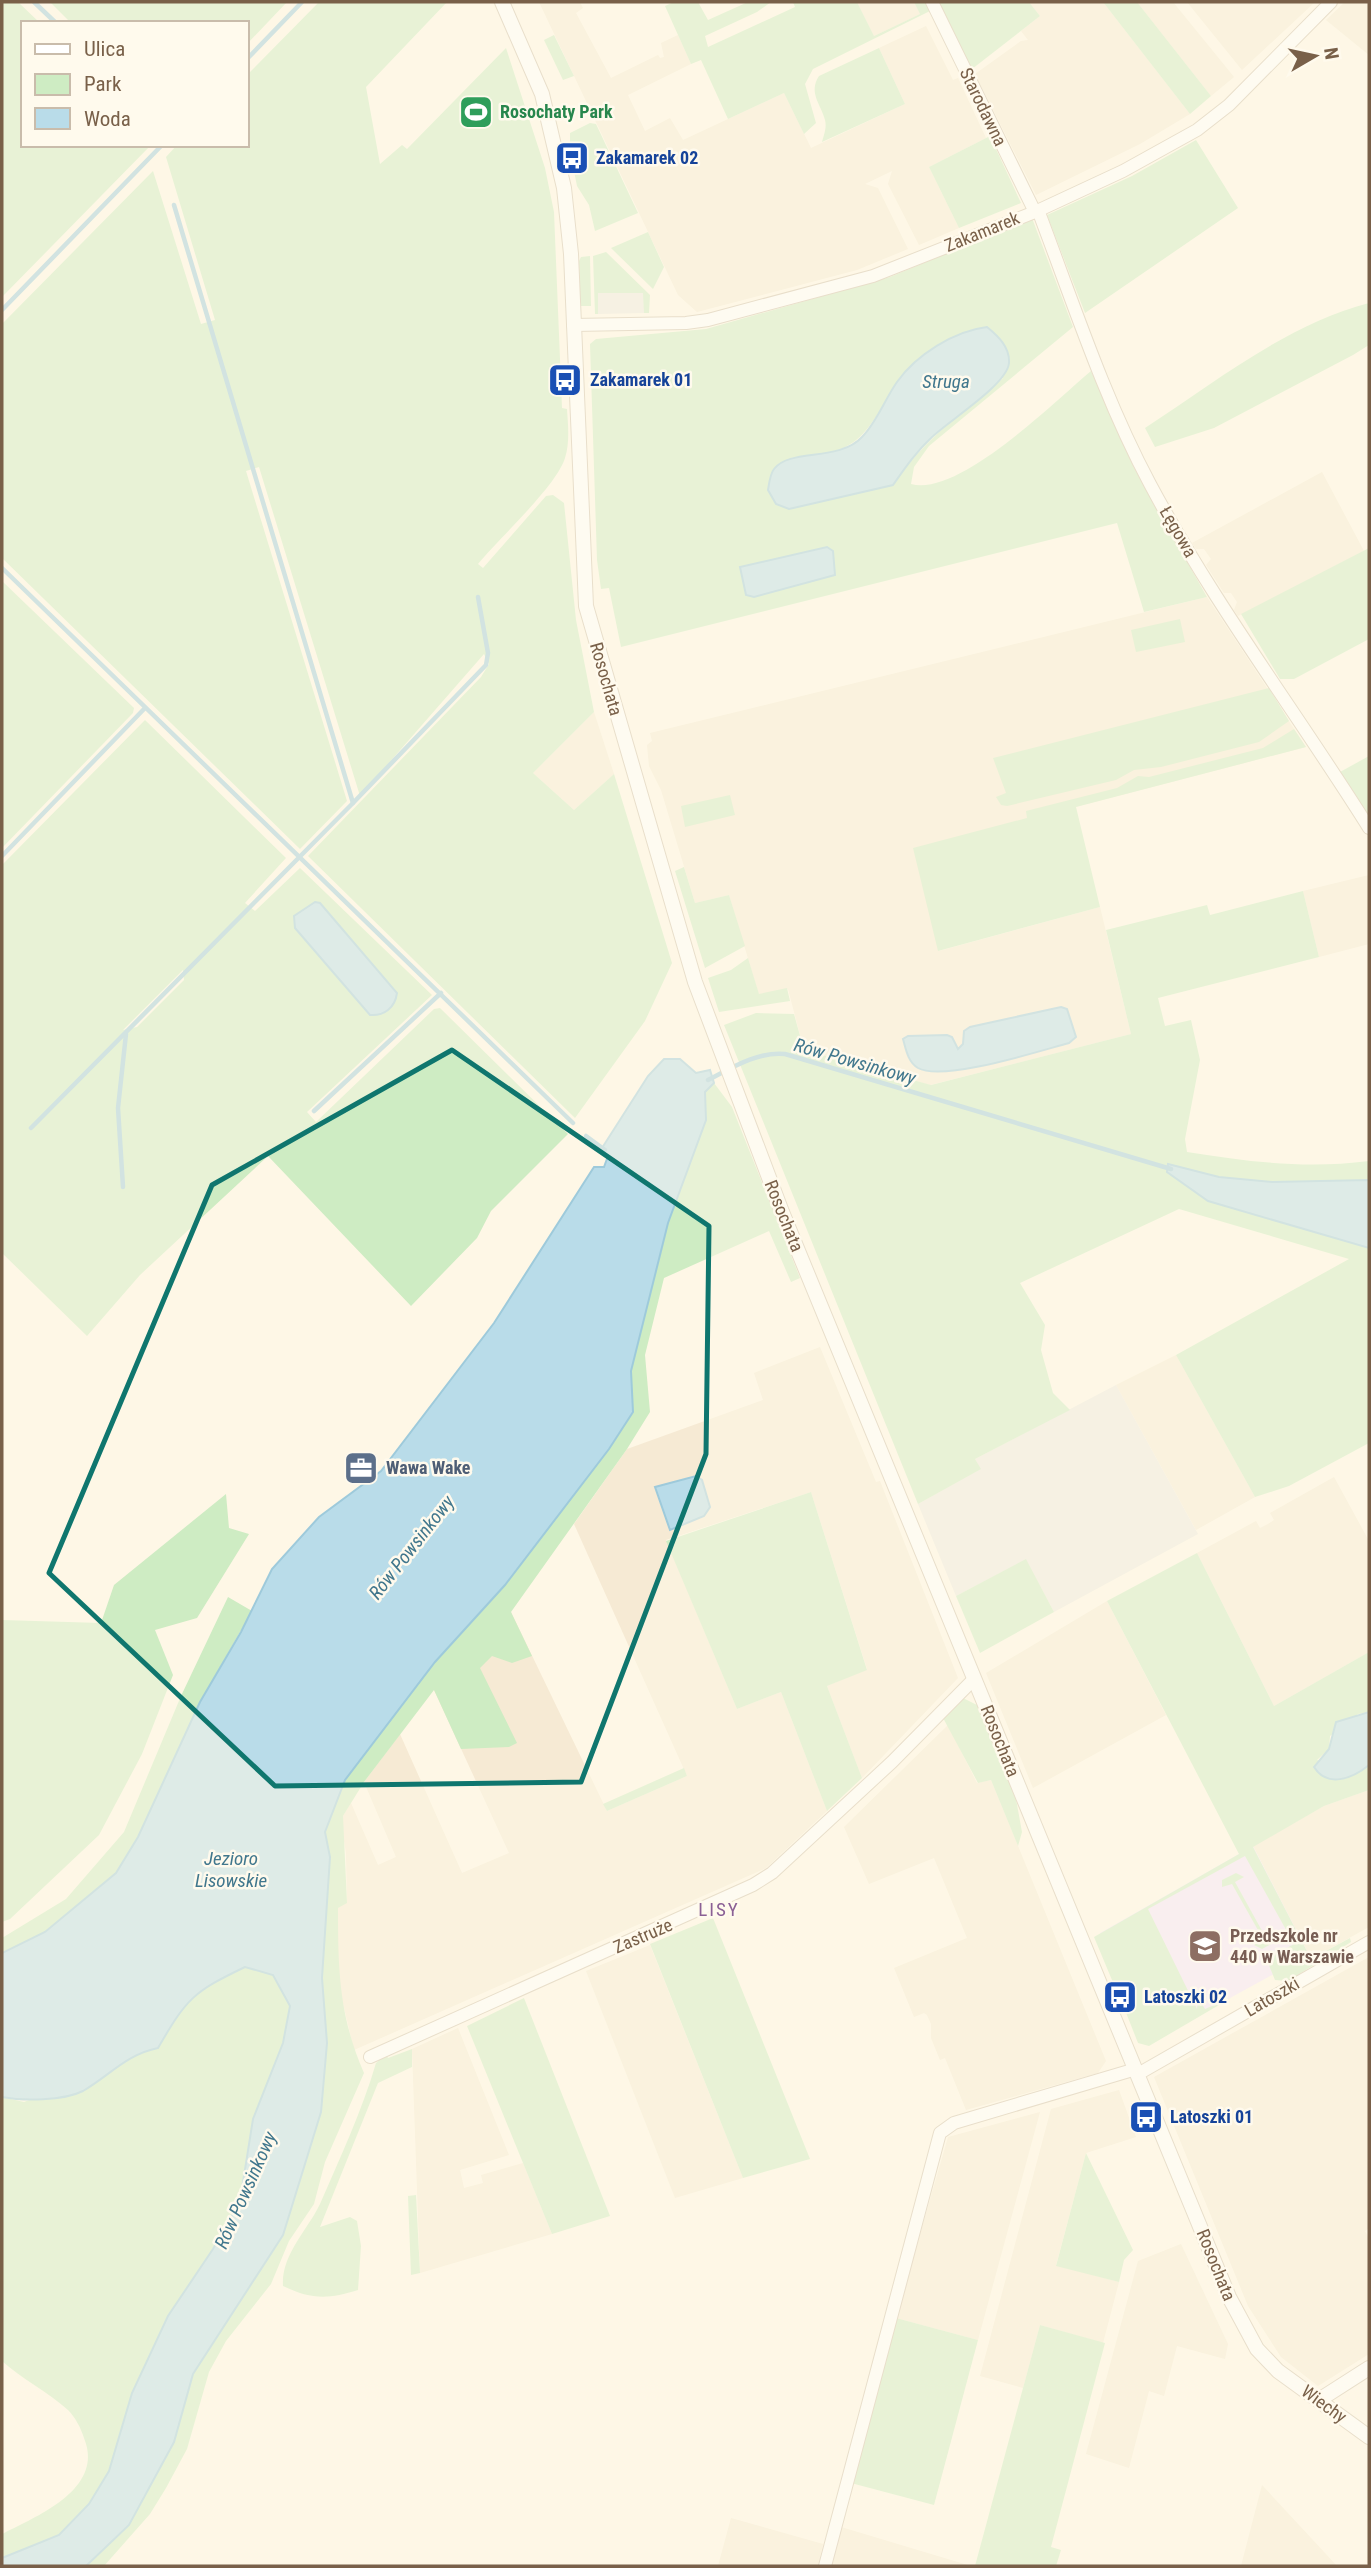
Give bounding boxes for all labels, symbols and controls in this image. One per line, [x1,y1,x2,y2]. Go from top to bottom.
legend [21,21,248,147]
north arrow [1280,21,1350,91]
text: Ulica [84,37,125,61]
text: N [1319,46,1344,61]
street label: Starodawna [956,64,1011,149]
text: Park [84,72,122,96]
sports icon: Rosochaty Park [457,93,495,131]
place label: Rosochaty Park [500,101,613,122]
text: Woda [84,107,131,131]
bus stop icon: Zakamarek 02 [553,139,591,177]
place label: Zakamarek 02 [596,147,698,168]
street label: Zakamarek [941,207,1022,256]
bus stop icon: Zakamarek 01 [546,361,584,399]
place label: Zakamarek 01 [590,369,692,390]
water label: Struga [922,370,970,393]
street label: Łęgowa [1156,503,1201,561]
street label: Rosochata [586,640,627,718]
water label: Rów Powsinkowy [791,1033,920,1090]
street label: Rosochata [761,1177,808,1255]
office icon: Wawa Wake [342,1449,380,1487]
place label: Wawa Wake [386,1457,471,1478]
water label: Rów Powsinkowy [364,1490,460,1604]
street label: Rosochata [977,1702,1024,1780]
water label: Jezioro Lisowskie [195,1847,267,1892]
district label: LISY [698,1898,740,1921]
street label: Zastruże [610,1914,675,1957]
place label: Przedszkole nr 440 w Warszawie [1230,1925,1354,1967]
school or university icon: Przedszkole nr 440 w Warszawie [1186,1927,1224,1965]
street label: Latoszki [1241,1973,1303,2021]
bus stop icon: Latoszki 02 [1101,1978,1139,2016]
place label: Latoszki 02 [1144,1986,1227,2007]
bus stop icon: Latoszki 01 [1127,2098,1165,2136]
place label: Latoszki 01 [1170,2106,1253,2127]
water label: Rów Powsinkowy [209,2127,282,2252]
street label: Rosochata [1193,2226,1240,2304]
street label: Wiechy [1298,2380,1351,2427]

